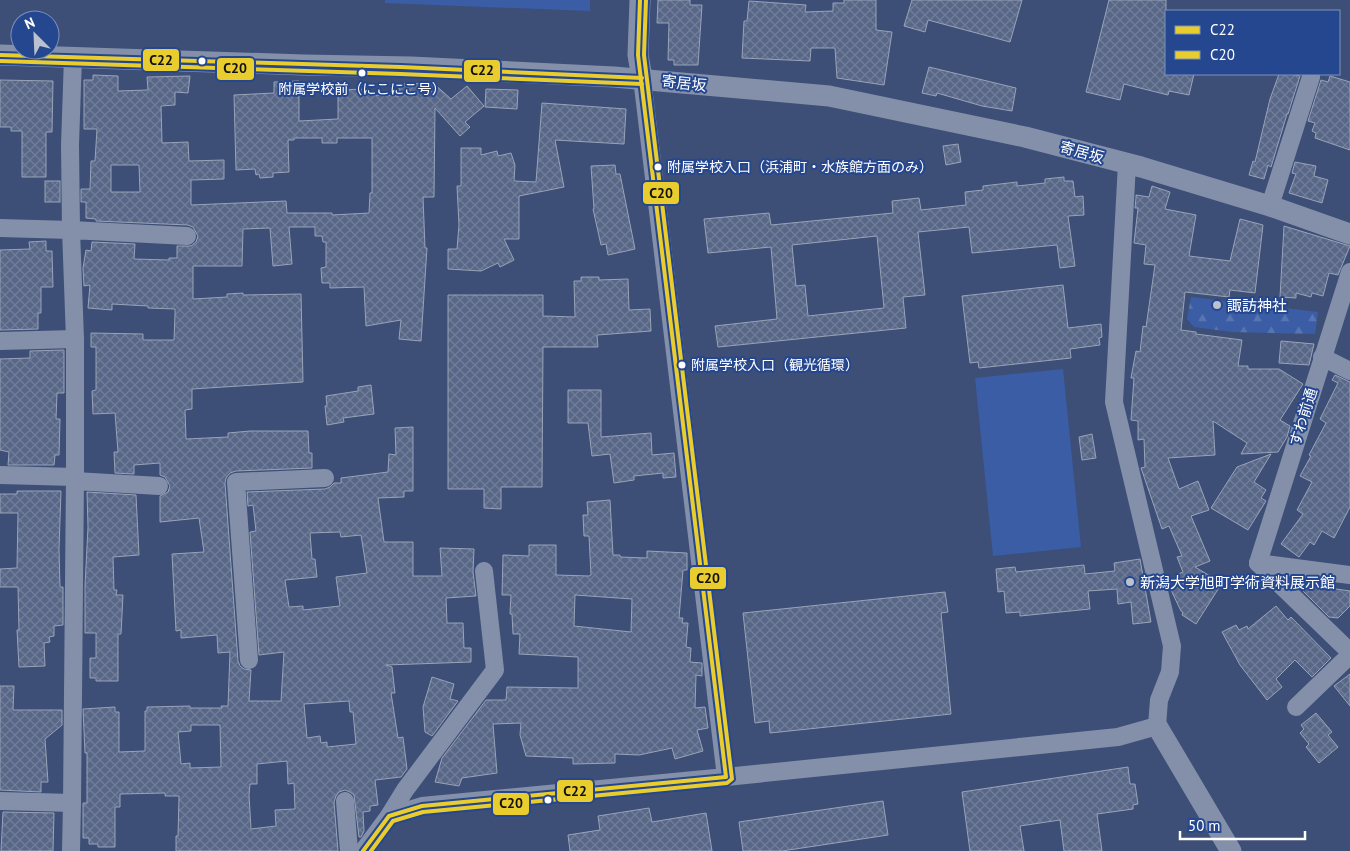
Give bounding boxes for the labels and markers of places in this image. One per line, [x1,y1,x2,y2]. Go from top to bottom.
unlabelled marker [197,56,207,66]
marker: 附属学校前（にこにこ号） [357,68,367,78]
place label: 附属学校前（にこにこ号） [278,80,446,98]
place label: 附属学校入口（浜浦町・水族館方面のみ） [667,158,933,176]
marker: 附属学校入口（浜浦町・水族館方面のみ） [653,162,663,172]
place label: 諏訪神社 [1227,296,1287,315]
marker: 諏訪神社 [1211,299,1223,311]
place label: 附属学校入口（観光循環） [691,356,859,374]
marker: 附属学校入口（観光循環） [677,360,687,370]
place label: 新潟大学旭町学術資料展示館 [1140,573,1335,592]
marker: 新潟大学旭町学術資料展示館 [1124,576,1136,588]
unlabelled marker [543,795,553,805]

